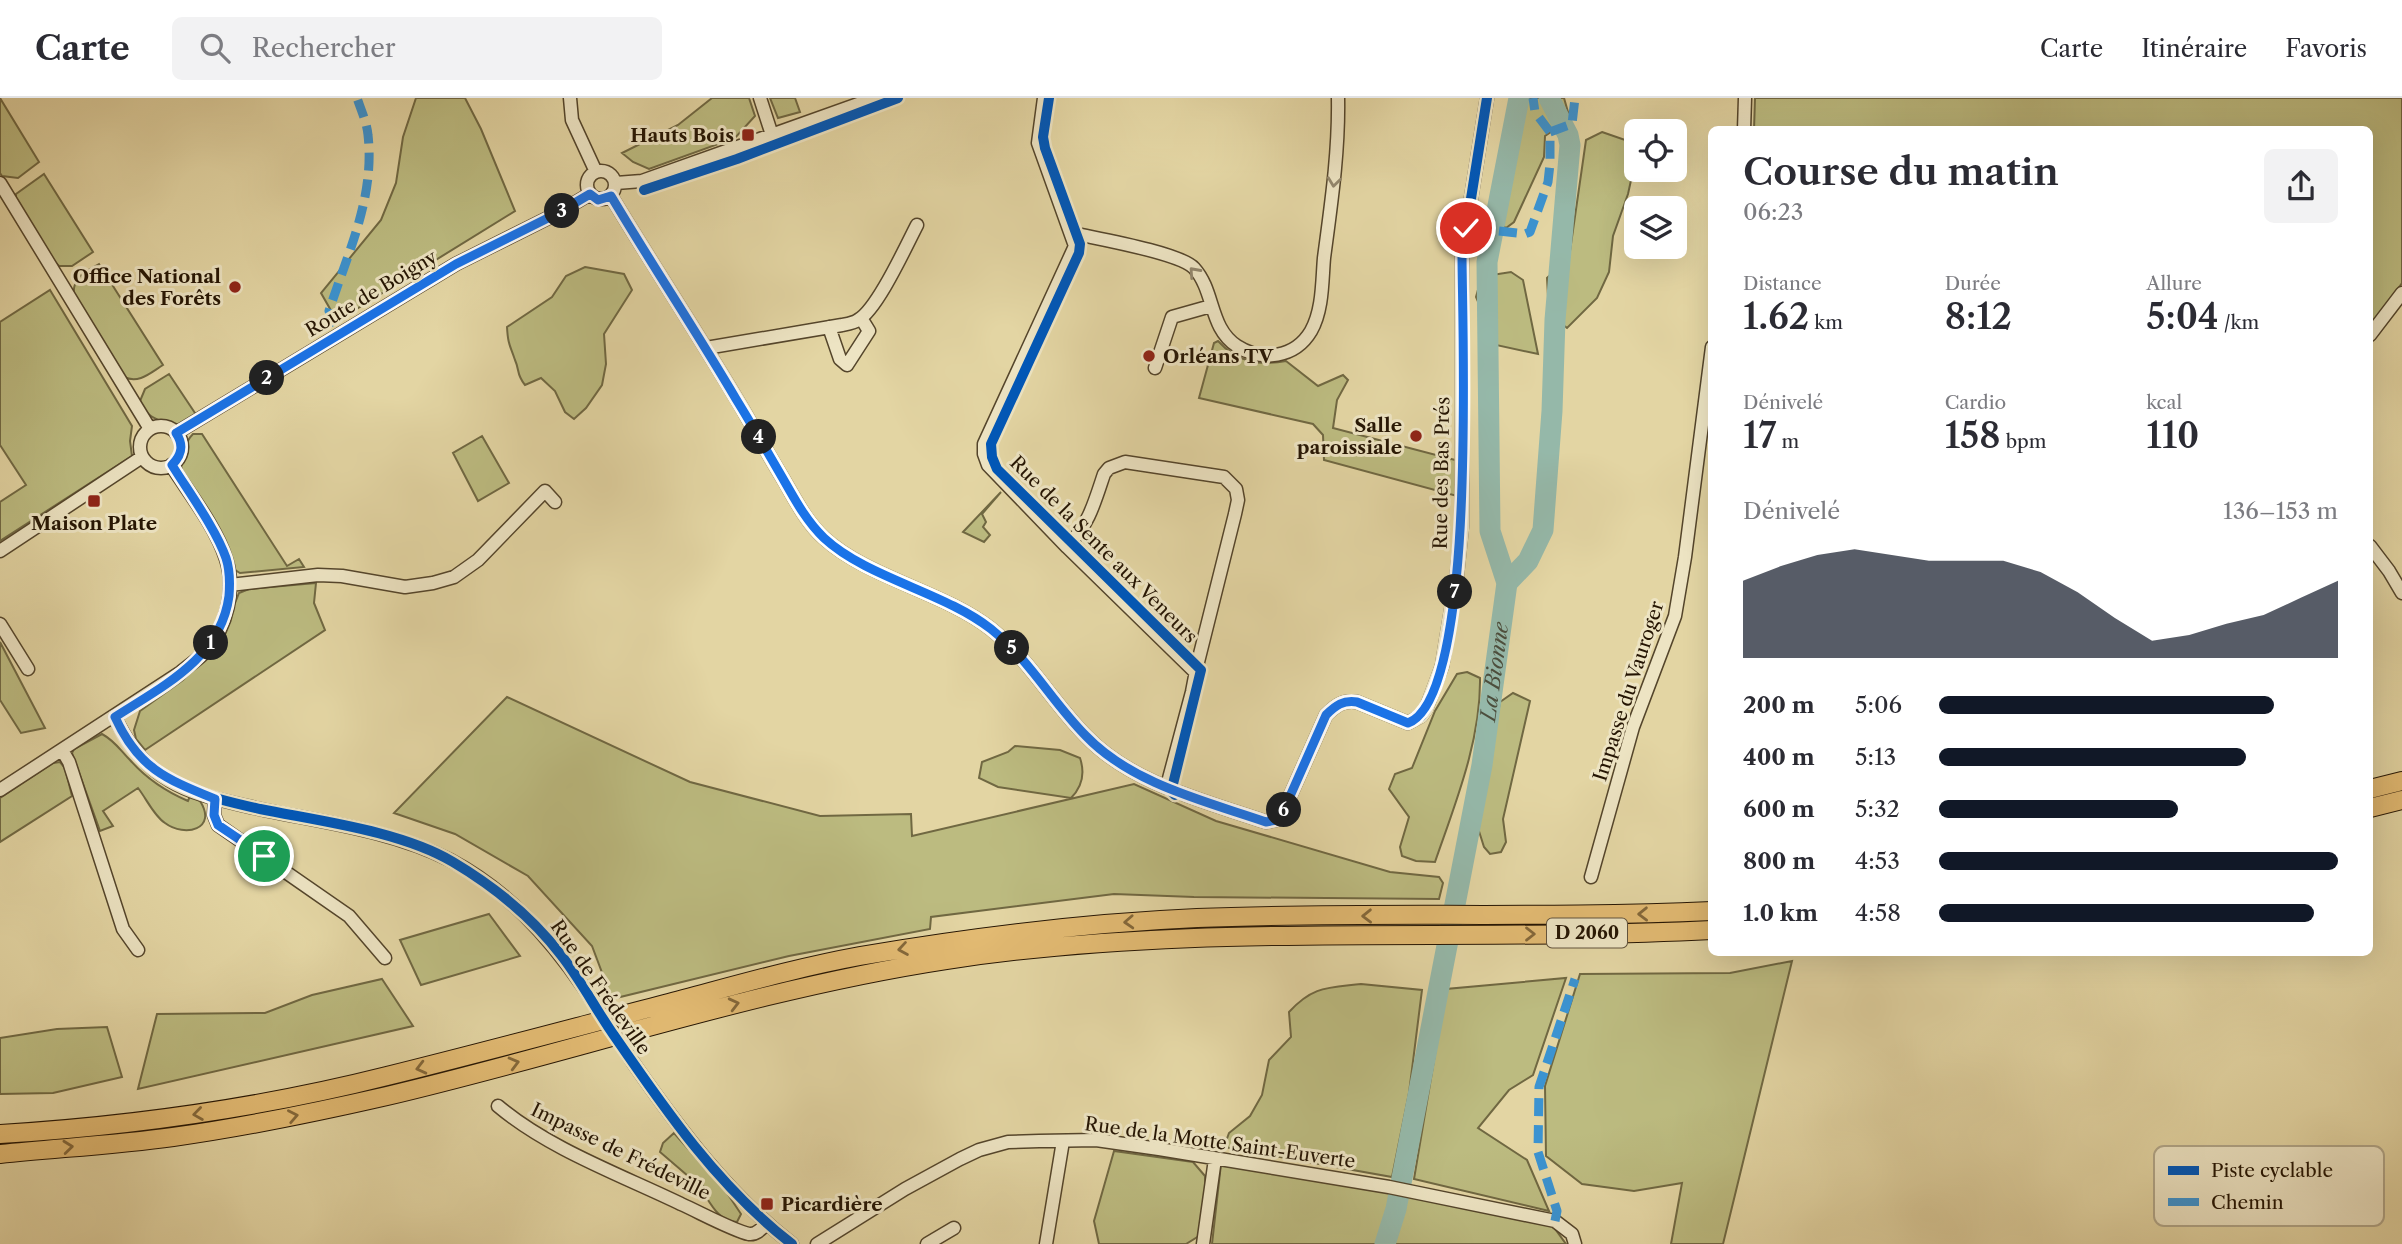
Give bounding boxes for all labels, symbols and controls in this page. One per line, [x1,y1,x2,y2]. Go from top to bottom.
search box [172,17,662,80]
text: Carte [35,28,130,69]
icon: search [196,29,234,67]
text: Rechercher [252,32,396,64]
text: Carte [2040,34,2103,63]
text: Itinéraire [2141,34,2247,63]
text: Favoris [2285,34,2367,63]
map controls [1624,119,1687,259]
button: locate [1624,119,1687,182]
place label: Hauts Bois [630,124,734,147]
marker: Hauts Bois [740,127,756,143]
text: Course du matin [1743,148,2059,195]
button: share [2264,149,2338,223]
one-way arrow [1326,176,1341,187]
pin: 3 [544,194,580,228]
button: layers [1624,196,1687,259]
pin [1436,198,1496,258]
text: 06:23 [1743,198,1803,226]
text: 3 [556,199,567,222]
icon: check [1447,209,1485,247]
street label: Route de Boigny [301,245,442,342]
place label: Office National des Forêts [73,265,221,310]
one-way arrow [1190,267,1202,280]
text: Distance [1743,272,1822,295]
text: Durée [1945,272,2001,295]
text: Allure [2146,272,2202,295]
marker: Office National des Forêts [227,279,243,295]
text: 1.62 [1743,295,1809,338]
text: 8:12 [1945,295,2012,338]
text: 5:04 [2146,295,2219,338]
text: km [1809,311,1843,334]
text: /km [2219,311,2259,334]
place label: Orléans TV [1163,345,1274,368]
marker: Orléans TV [1141,348,1157,364]
pin: 2 [250,360,284,396]
text: 2 [261,366,272,389]
text: Dénivelé [1743,391,1823,414]
text: Cardio [1945,391,2006,414]
text: kcal [2146,391,2182,414]
street label: Rue des Bas Prés [1429,396,1454,550]
place label: Salle paroissiale [1297,414,1402,459]
text: 17 [1743,414,1776,457]
text: 158 [1945,414,2001,457]
text: 110 [2146,414,2199,457]
pin: 4 [742,420,776,454]
text: 4 [753,425,764,448]
marker: Salle paroissiale [1408,428,1424,444]
text: m [1776,430,1799,453]
text: bpm [2001,430,2047,453]
street label: Rue de la Sente aux Veneurs [1005,451,1202,648]
marker: Maison Plate [86,493,102,509]
text: Dénivelé [1743,497,1840,525]
text: 136–153 m [2223,497,2338,525]
place label: Maison Plate [31,512,157,535]
pin: 7 [1438,574,1472,610]
text: 7 [1450,580,1459,603]
street label: Impasse du Vauroger [1588,598,1668,784]
water label: La Bionne [1475,620,1514,725]
pin: 1 [194,626,228,660]
pin: 5 [995,630,1030,666]
text: 1 [206,631,215,654]
text: 5 [1006,636,1017,659]
text: 200 m [1743,691,1815,719]
text: 5:06 [1855,691,1902,719]
text: 400 m [1743,743,1815,771]
text: 5:13 [1855,743,1896,771]
pin: 6 [1266,792,1302,828]
text: 600 m [1743,795,1815,823]
text: 5:32 [1855,795,1900,823]
text: 6 [1278,798,1289,821]
pin [234,826,294,886]
icon: arrive [245,837,283,875]
text: 800 m [1743,847,1815,875]
text: 4:53 [1855,847,1900,875]
text: 1.0 km [1743,899,1818,927]
text: 4:58 [1855,899,1901,927]
one-way arrow [1638,906,1649,921]
one-way arrow [1362,908,1372,924]
one-way arrow [1123,915,1134,930]
street label: Rue de Frédeville [546,916,656,1059]
road number: D 2060 [1547,918,1627,948]
one-way arrow [1525,926,1536,942]
one-way arrow [897,941,909,956]
one-way arrow [728,998,740,1012]
one-way arrow [508,1057,520,1071]
one-way arrow [415,1060,427,1074]
street label: Impasse de Frédeville [527,1098,714,1205]
one-way arrow [192,1106,204,1121]
one-way arrow [287,1110,299,1125]
street label: Rue de la Motte Saint-Euverte [1083,1112,1357,1173]
one-way arrow [62,1140,74,1155]
legend [2154,1146,2384,1226]
text: Piste cyclable [2211,1159,2333,1182]
text: Chemin [2211,1191,2284,1214]
place label: Picardière [781,1193,883,1216]
marker: Picardière [759,1196,775,1212]

